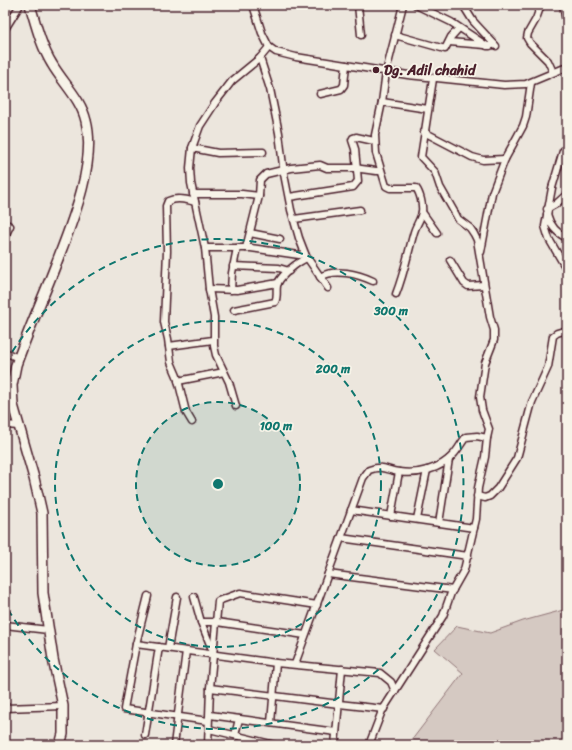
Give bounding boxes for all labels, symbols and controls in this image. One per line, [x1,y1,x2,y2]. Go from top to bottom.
place label: Dg. Adil chahid [384,58,477,83]
marker: Dg. Adil chahid [371,65,381,75]
text: 300 m [373,300,409,322]
text: 200 m [315,358,351,380]
text: 100 m [260,415,293,437]
centre of rings [211,477,225,491]

